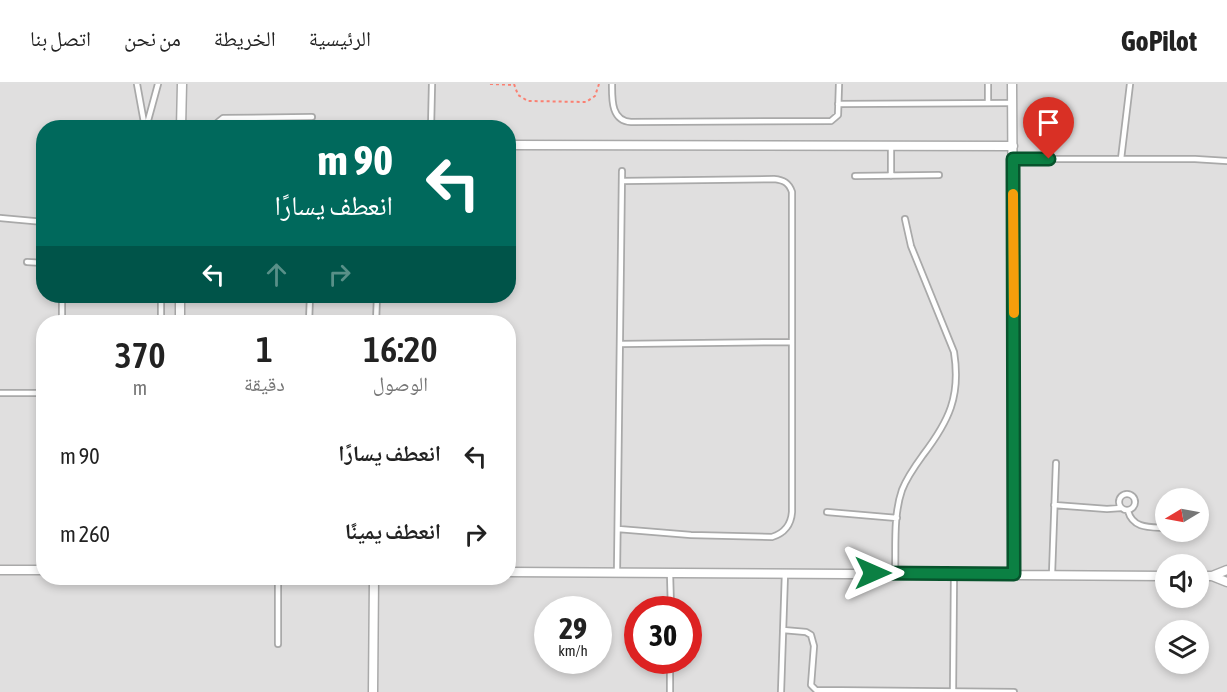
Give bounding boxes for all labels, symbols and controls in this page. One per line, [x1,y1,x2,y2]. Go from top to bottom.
text: GoPilot [1121,25,1197,57]
text: اتصل بنا [30,26,91,50]
text: من نحن [124,26,181,50]
text: الخريطة [214,26,276,50]
text: الرئيسية [309,26,371,50]
pin [1023,97,1074,159]
icon: arrive [1032,106,1065,139]
text: 90 m [318,136,393,184]
icon: left [414,144,492,222]
text: انعطف يسارًا [274,190,393,221]
icon: left [197,258,230,291]
icon: ahead [260,258,293,291]
icon: right [323,258,356,291]
text: 1 [256,328,273,370]
text: 16:20 [363,328,437,370]
text: 370 [115,334,165,376]
text: دقيقة [244,372,285,395]
text: الوصول [373,372,428,395]
text: m [133,376,147,399]
text: انعطف يسارًا [338,440,441,466]
icon: left [459,440,492,473]
text: 90 m [60,443,100,469]
north arrow [1155,488,1209,542]
map controls [1155,488,1209,674]
text: انعطف يمينًا [345,518,441,544]
icon: right [459,518,492,551]
text: 260 m [60,521,110,547]
position arrow [841,541,905,605]
button: sound [1155,554,1209,608]
speed limit sign: 30 [624,596,702,674]
text: 29 [559,611,587,645]
button: layers [1155,620,1209,674]
text: km/h [558,642,588,659]

